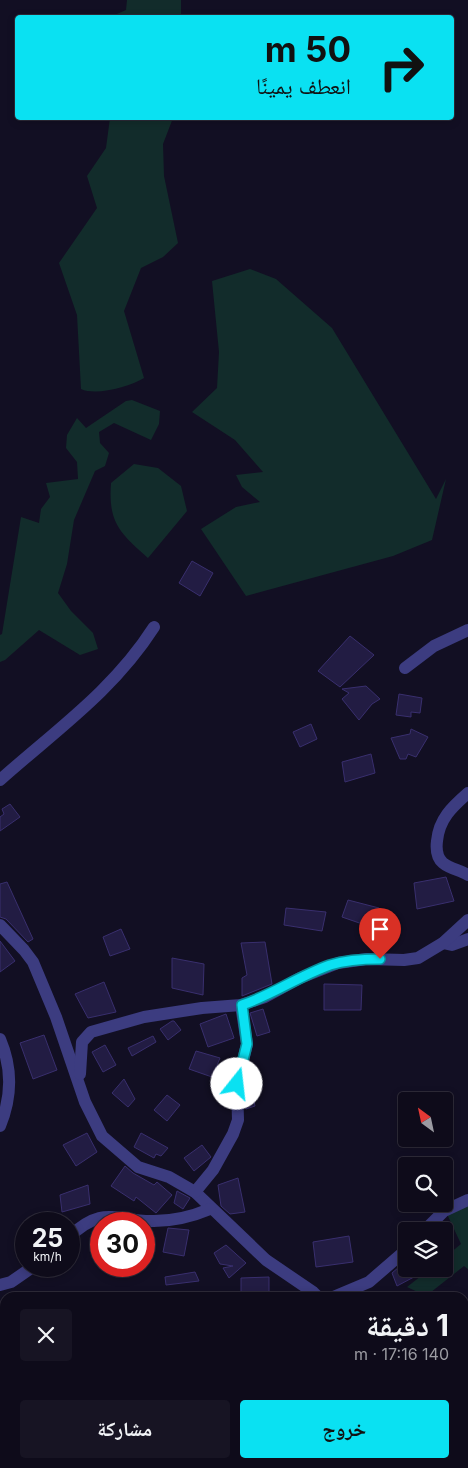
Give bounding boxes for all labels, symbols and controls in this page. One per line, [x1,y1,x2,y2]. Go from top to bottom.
text: 50 m [265,28,351,70]
icon: right [369,35,434,100]
text: انعطف يمينًا [256,73,351,99]
pin [359,908,401,959]
icon: arrive [366,915,394,943]
position arrow [210,1057,262,1109]
north arrow [398,1092,452,1148]
map controls [398,1092,453,1277]
button: search [398,1157,453,1212]
speed limit sign: 30 [90,1212,155,1277]
button: layers [398,1222,453,1277]
text: 25 [32,1223,63,1253]
text: km/h [33,1249,62,1264]
text: 1 دقيقة [366,1307,449,1343]
button: close [20,1309,72,1361]
text: 140 m · 17:16 [354,1344,449,1364]
button: مشاركة [20,1400,230,1458]
button: خروج [240,1400,449,1458]

